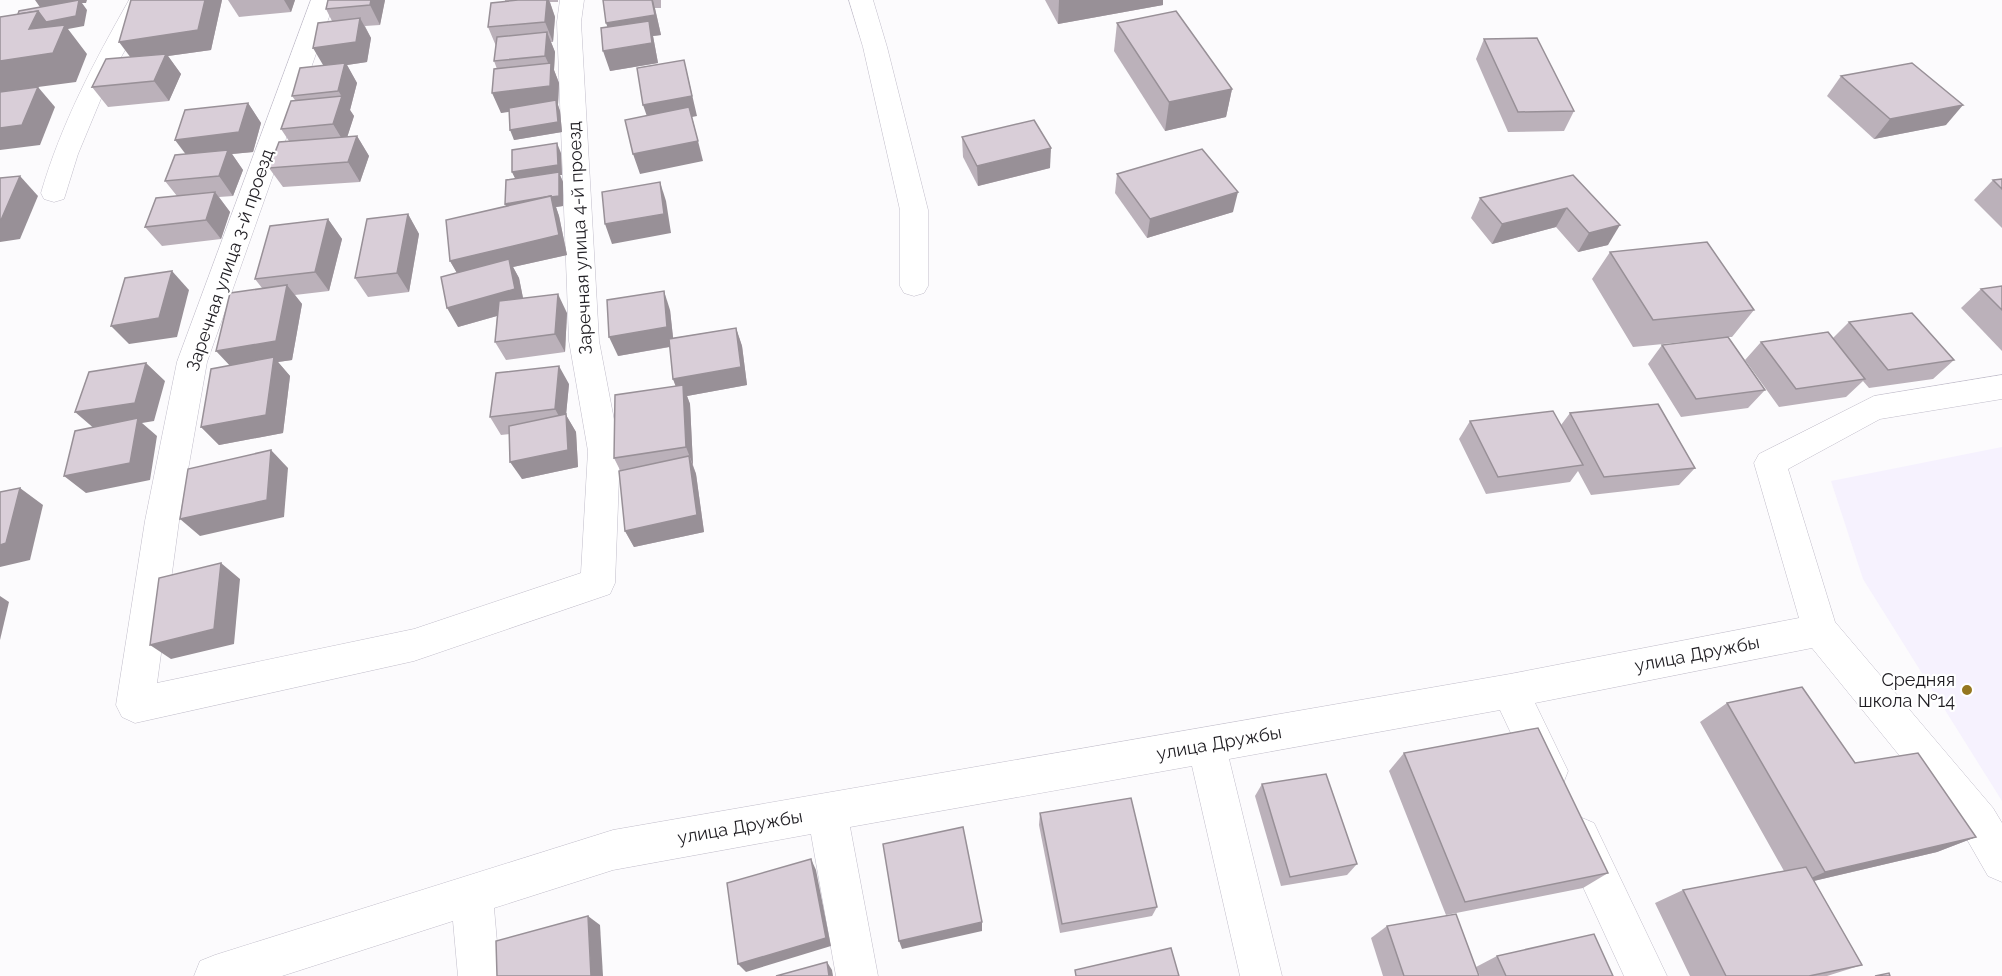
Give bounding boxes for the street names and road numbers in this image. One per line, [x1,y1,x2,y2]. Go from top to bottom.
street label: Заречная улица 4-й проезд [563,121,596,355]
street label: Заречная улица 3-й проезд [182,146,277,374]
street label: улица Дружбы [1633,631,1761,676]
street label: улица Дружбы [1155,721,1283,764]
street label: улица Дружбы [676,805,804,848]

